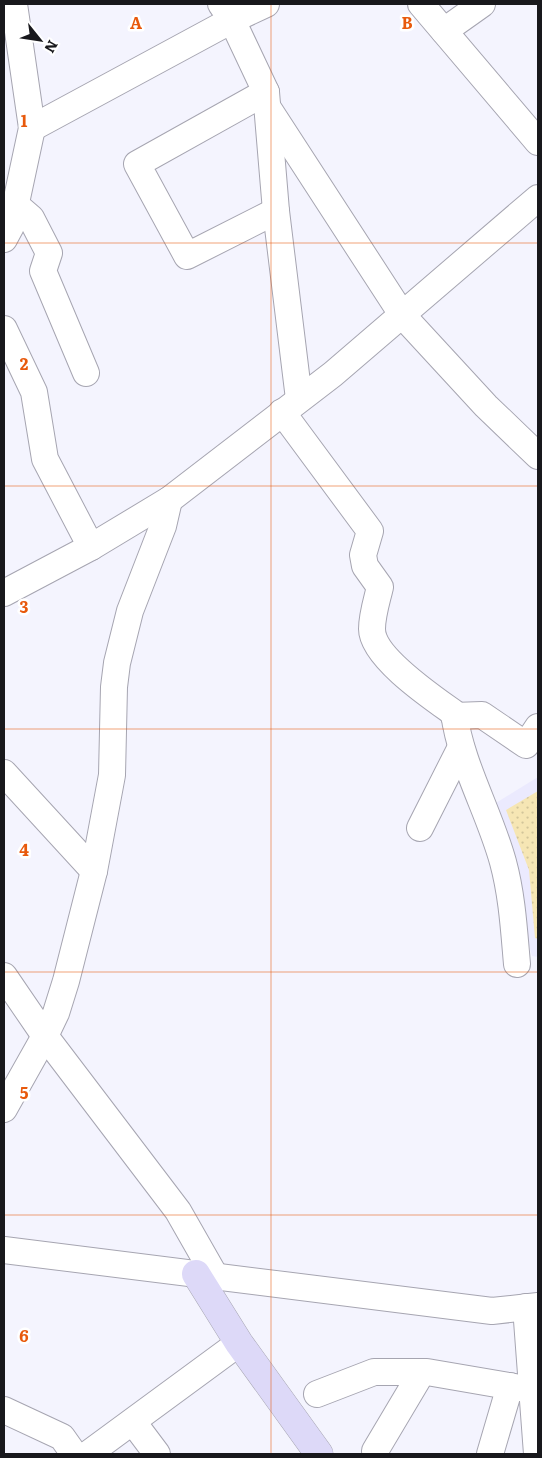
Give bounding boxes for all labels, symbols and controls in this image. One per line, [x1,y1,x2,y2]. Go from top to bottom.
text: A [130,10,142,34]
text: B [401,10,413,34]
north arrow [15,15,65,65]
text: N [40,37,64,57]
text: 1 [21,108,28,132]
text: 2 [20,351,29,375]
text: 3 [20,594,29,618]
text: 4 [19,837,29,861]
text: 5 [20,1080,29,1104]
text: 6 [19,1323,29,1347]

